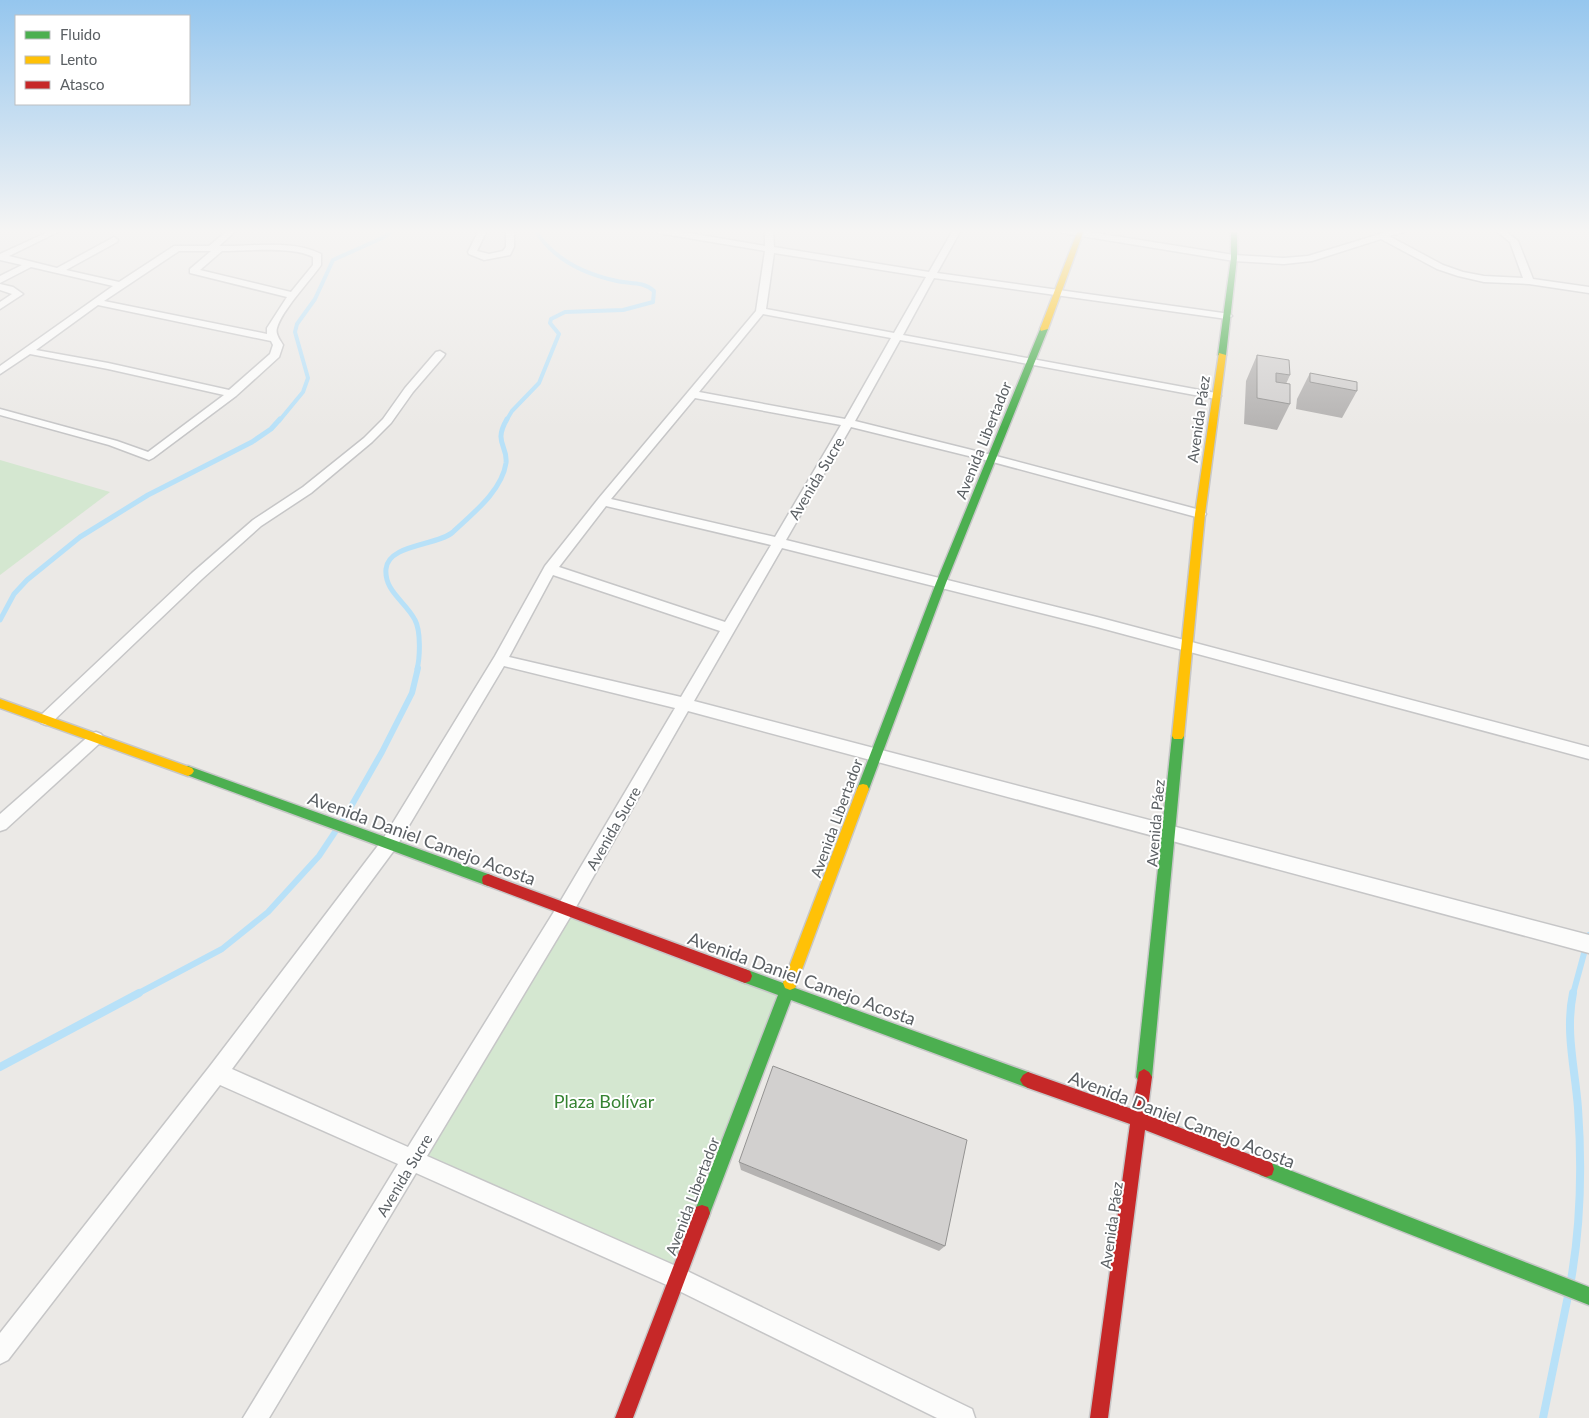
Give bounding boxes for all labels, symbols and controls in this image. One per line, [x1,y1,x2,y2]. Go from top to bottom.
legend [15,15,190,105]
text: Fluido [60,25,101,43]
text: Lento [60,50,97,68]
text: Atasco [60,75,105,93]
street label: Avenida Páez [1183,374,1213,464]
street label: Avenida Libertador [951,378,1015,501]
street label: Avenida Sucre [784,433,848,523]
street label: Avenida Libertador [806,756,866,880]
street label: Avenida Páez [1142,778,1168,867]
street label: Avenida Sucre [582,783,644,873]
street label: Avenida Daniel Camejo Acosta [305,786,539,890]
street label: Avenida Daniel Camejo Acosta [685,926,919,1030]
street label: Avenida Daniel Camejo Acosta [1066,1066,1298,1172]
park label: Plaza Bolívar [554,1090,655,1112]
street label: Avenida Sucre [372,1130,436,1220]
street label: Avenida Libertador [661,1134,723,1258]
street label: Avenida Páez [1096,1180,1126,1270]

